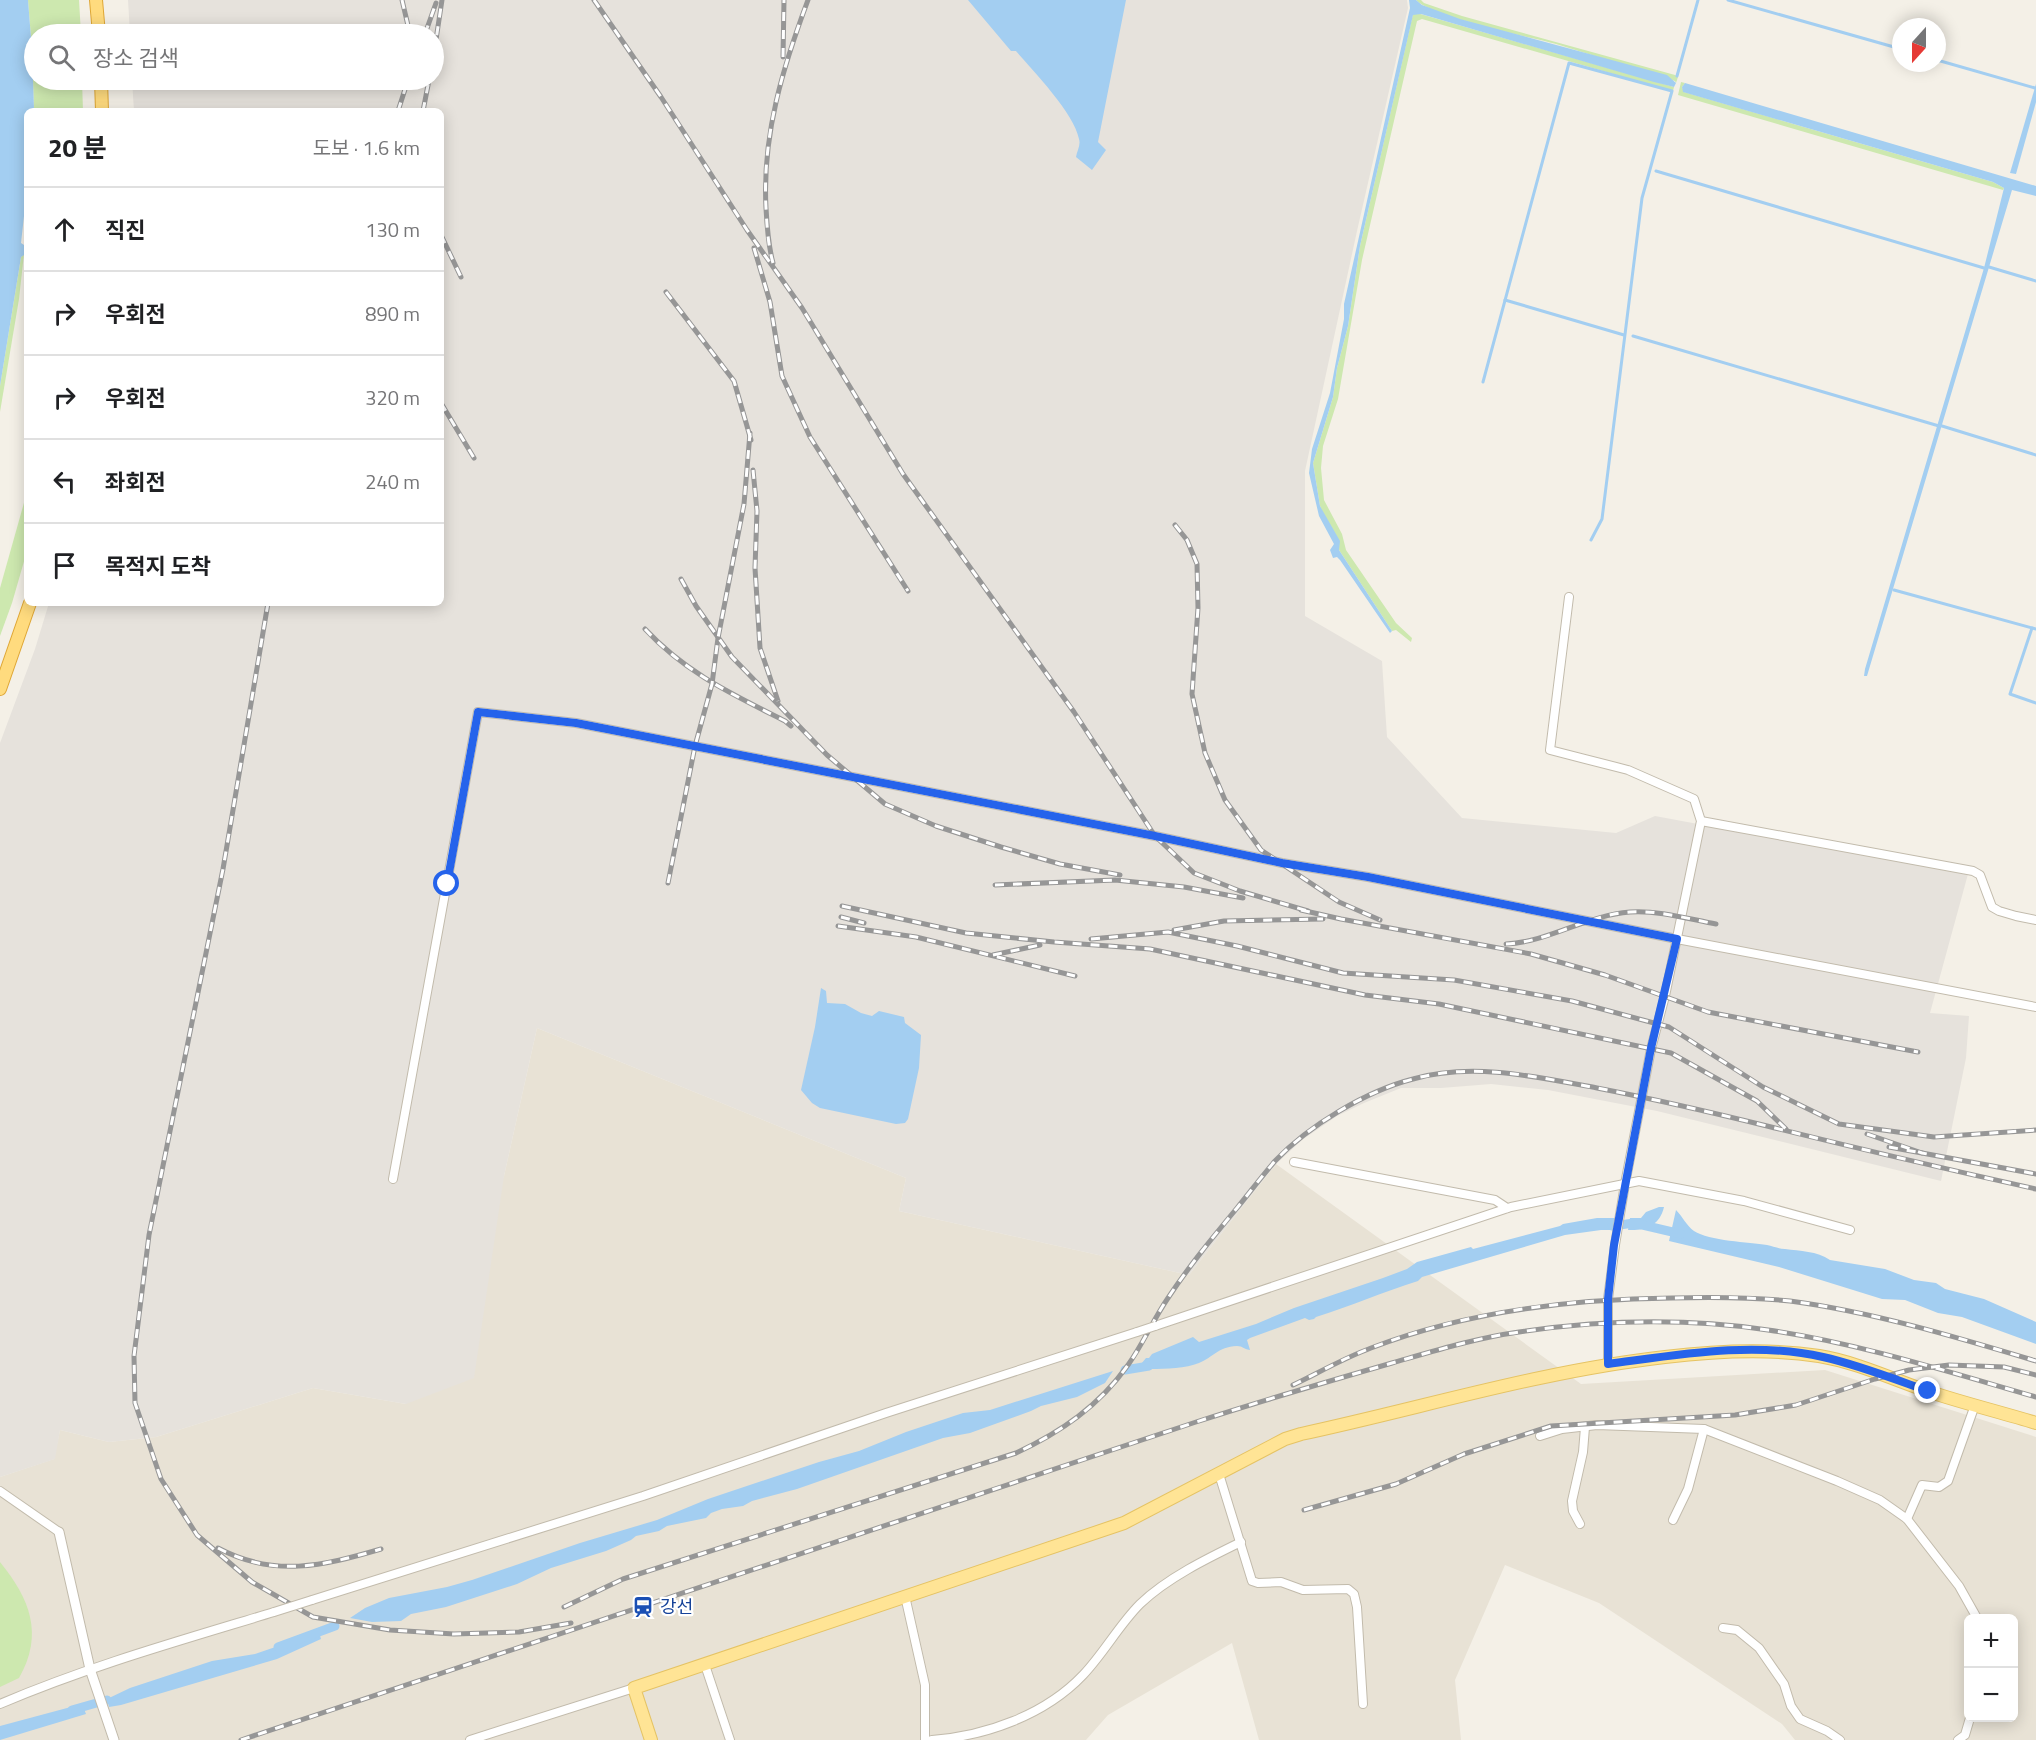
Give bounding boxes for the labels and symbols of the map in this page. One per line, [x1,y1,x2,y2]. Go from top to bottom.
north arrow [1892,18,1946,72]
route start [433,870,459,896]
route end [1914,1377,1940,1403]
place label: 강선 [660,1593,693,1620]
station icon: 강선 [631,1595,655,1619]

